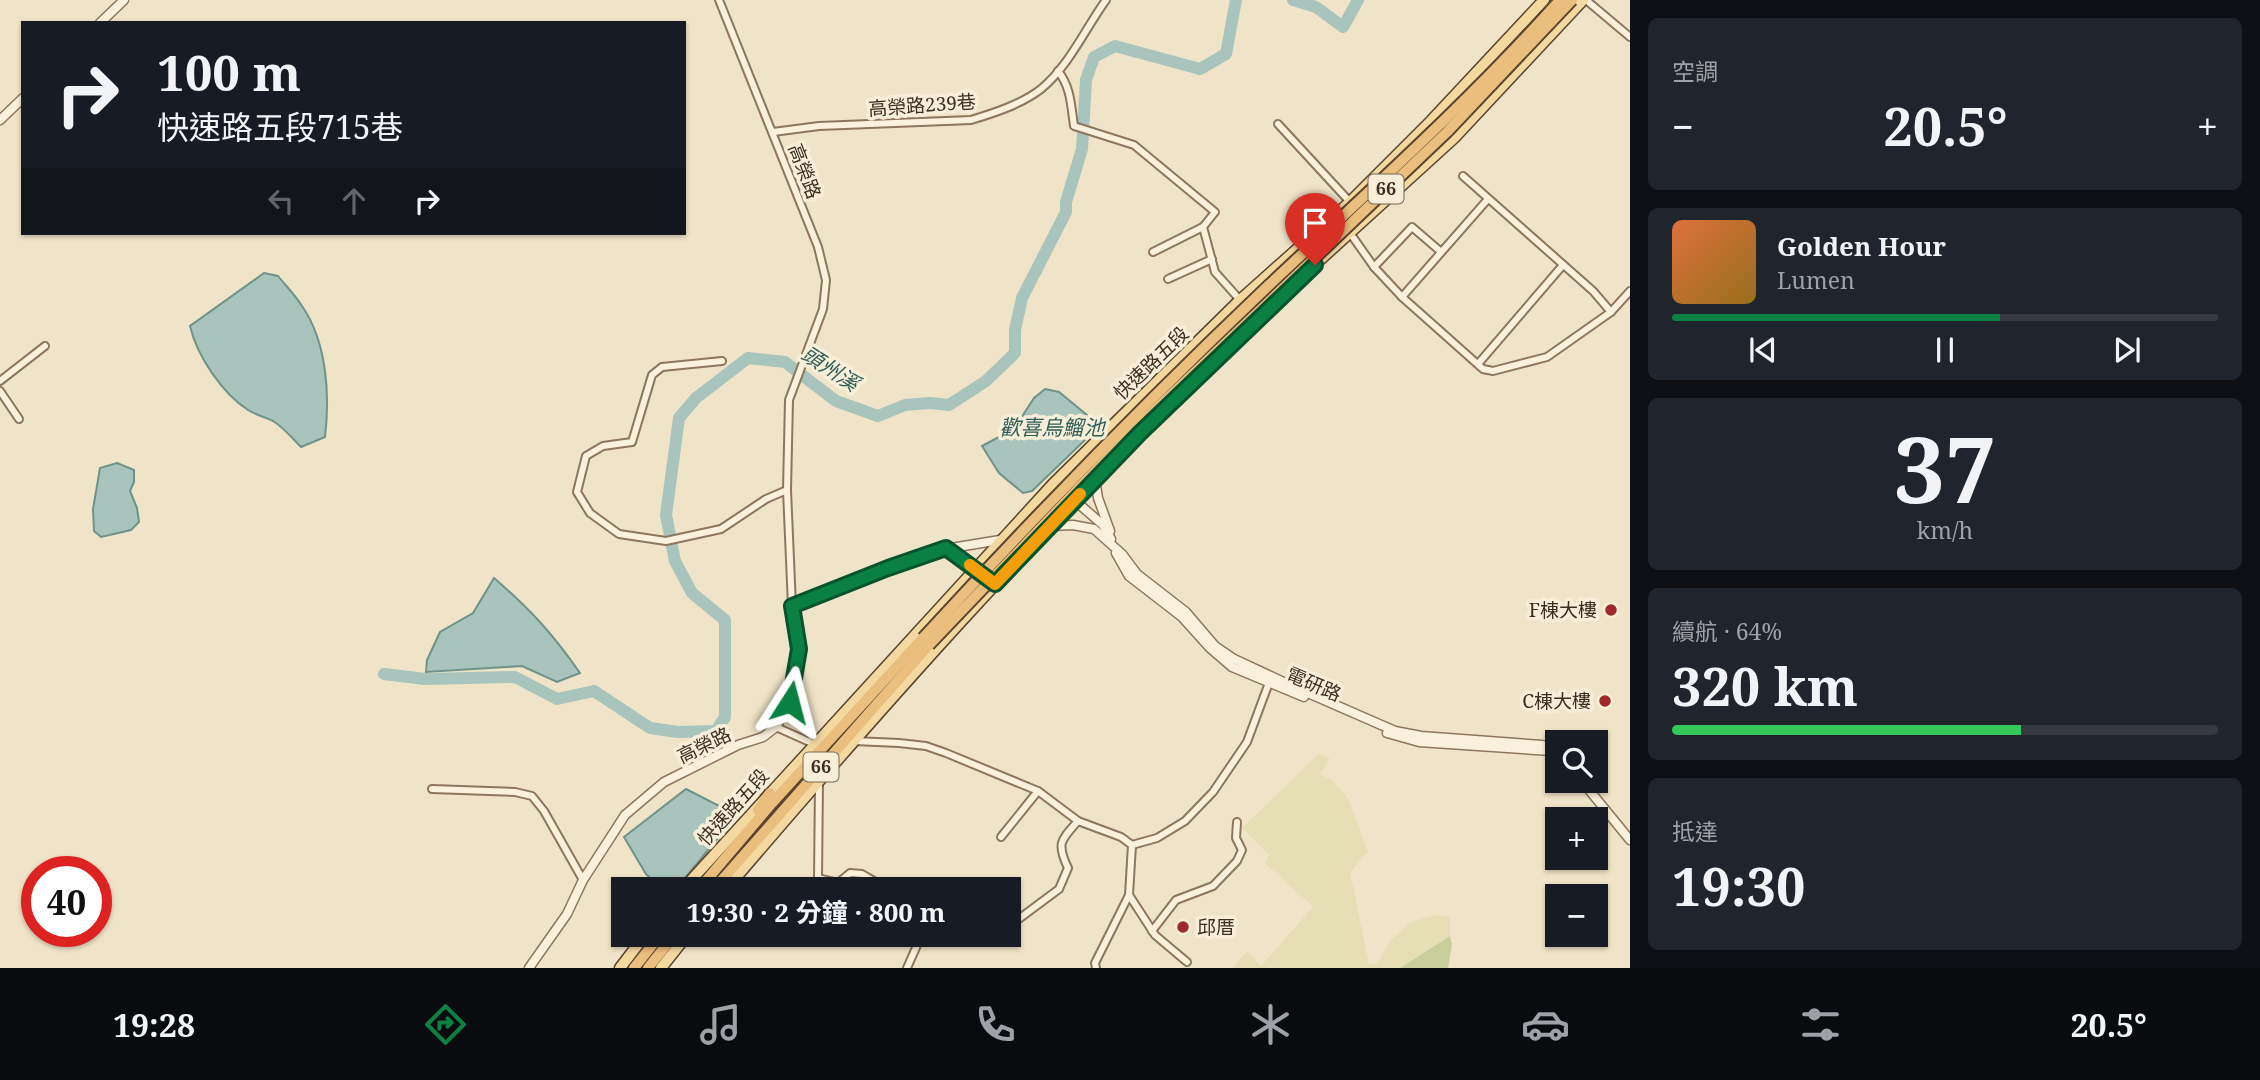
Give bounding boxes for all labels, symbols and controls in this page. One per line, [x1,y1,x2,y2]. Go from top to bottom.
text: 100 m [157,39,301,105]
icon: right [42,49,133,140]
text: 空調 [1672,55,1718,87]
street label: 高榮路239巷 [867,88,977,122]
text: 20.5° [1883,90,2008,161]
text: − [1672,100,1694,152]
text: + [2197,100,2218,152]
text: 快速路五段715巷 [157,105,403,148]
street label: 高榮路 [783,140,827,202]
road number: 66 [1368,174,1404,204]
icon: left [262,182,300,220]
icon: ahead [335,182,373,220]
icon: right [408,182,446,220]
pin [1285,193,1345,265]
icon: arrive [1296,204,1334,242]
text: Golden Hour [1777,228,1946,264]
text: Lumen [1777,264,1855,296]
street label: 快速路五段 [1108,321,1194,405]
icon: previous [1744,331,1782,369]
icon: pause [1926,331,1964,369]
icon: next [2108,331,2146,369]
water label: 頭州溪 [797,339,867,399]
text: 37 [1894,406,1996,530]
water label: 歡喜烏鰡池 [1000,413,1106,441]
text: km/h [1917,514,1973,546]
place label: F棟大樓 [1529,597,1597,623]
marker: F棟大樓 [1603,602,1619,618]
text: 續航 · 64% [1672,615,1782,647]
text: 320 km [1672,650,1858,721]
street label: 電研路 [1283,661,1345,707]
position arrow [753,665,827,739]
place label: C棟大樓 [1522,688,1591,714]
marker: C棟大樓 [1597,693,1613,709]
street label: 高榮路 [673,721,735,769]
map controls [1545,730,1608,947]
button: search [1545,730,1608,793]
road number: 66 [804,752,838,782]
street label: 快速路五段 [692,763,774,851]
button: + [1545,807,1608,870]
text: 抵達 [1672,815,1718,847]
text: 19:30 [1672,850,1805,921]
speed limit sign: 40 [21,856,112,947]
button: − [1545,884,1608,947]
text: 19:30 · 2 分鐘 · 800 m [687,894,945,930]
place label: 邱厝 [1197,914,1235,940]
marker: 邱厝 [1175,919,1191,935]
icon: directions [421,1000,470,1049]
icon: music [696,1000,745,1049]
icon: phone [971,1000,1020,1049]
icon: climate [1246,1000,1295,1049]
icon: car [1521,1000,1570,1049]
icon: filters [1796,1000,1845,1049]
text: 19:28 [113,1003,195,1046]
text: 20.5° [2070,1003,2147,1046]

